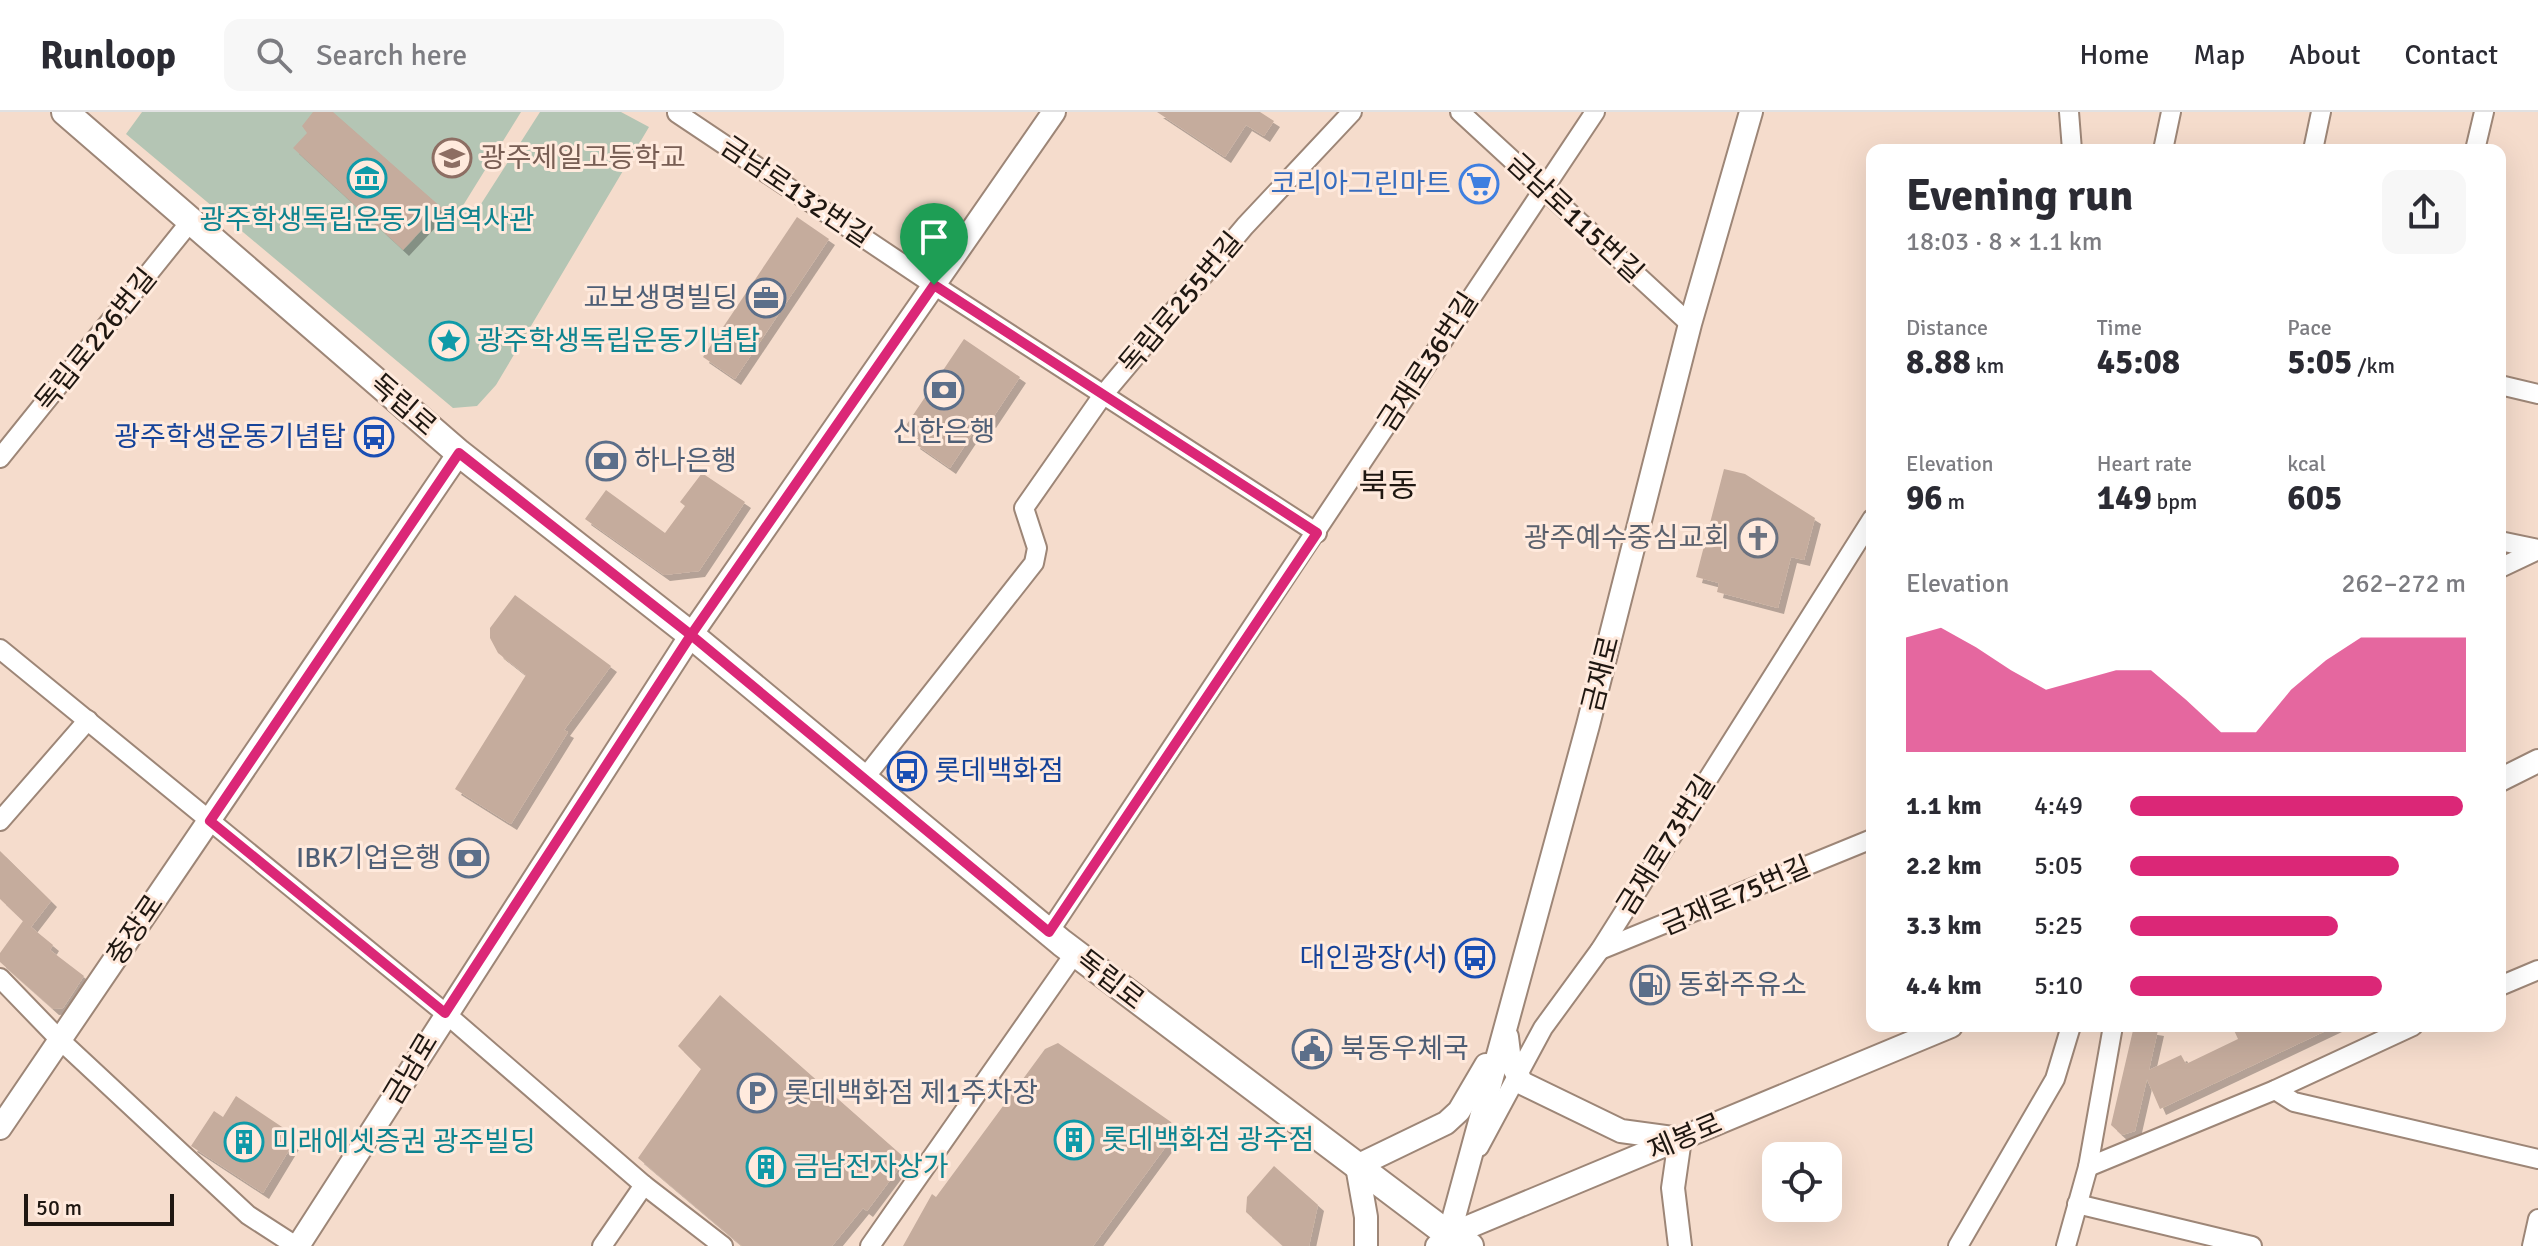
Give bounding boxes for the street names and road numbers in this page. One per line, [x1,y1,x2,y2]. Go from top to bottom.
street label: 금남로132번길 [714,129,878,255]
street label: 금남로115번길 [1500,146,1650,290]
street label: 독립로255번길 [1112,225,1250,381]
street label: 독립로226번길 [28,262,164,418]
street label: 금재로36번길 [1370,286,1486,438]
street label: 독립로 [363,367,443,443]
street label: 금재로 [1575,632,1627,716]
street label: 금재로73번길 [1609,769,1723,921]
street label: 금재로75번길 [1656,849,1816,943]
street label: 충장로 [99,888,171,972]
street label: 독립로 [1069,943,1151,1017]
street label: 금남로 [377,1027,445,1111]
street label: 제봉로 [1643,1106,1727,1168]

